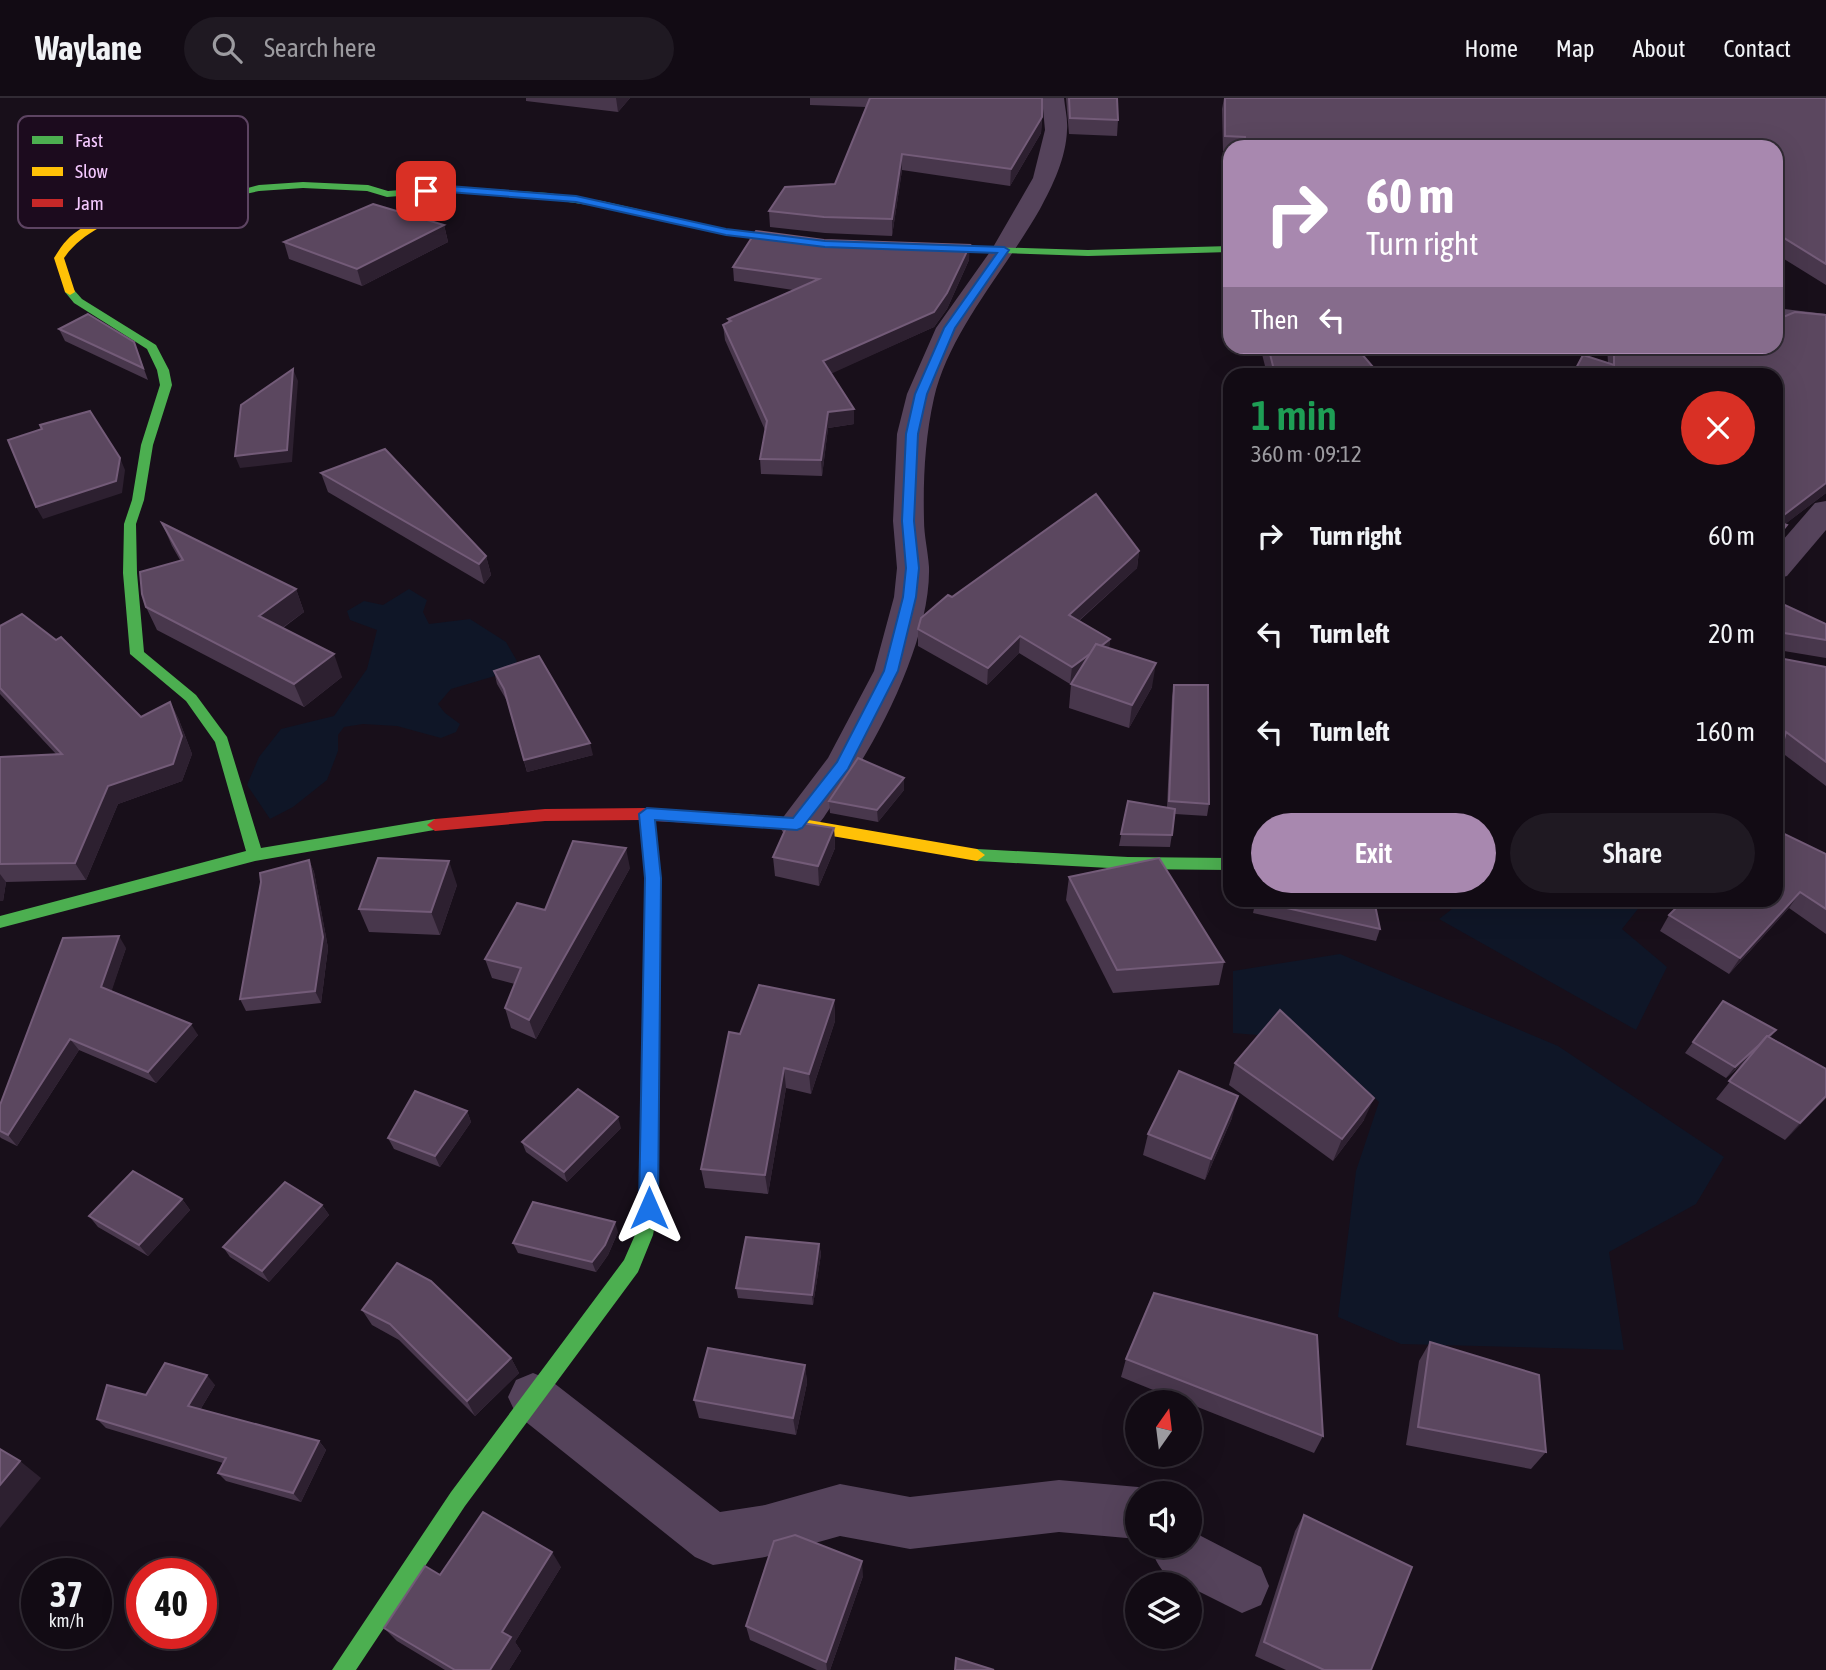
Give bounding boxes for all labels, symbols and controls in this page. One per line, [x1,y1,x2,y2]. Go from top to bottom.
search box [184,17,674,80]
text: Waylane [35,29,142,67]
icon: search [208,29,246,67]
text: Search here [264,33,376,63]
text: Home [1464,35,1518,62]
text: Map [1556,35,1594,62]
text: About [1632,35,1685,62]
text: Contact [1723,35,1791,62]
legend [18,116,248,228]
text: Fast [75,129,103,151]
text: Slow [75,160,109,182]
pin [396,161,456,221]
text: 60 m [1366,167,1454,223]
icon: right [1251,168,1342,259]
icon: arrive [407,172,445,210]
text: Jam [75,192,104,214]
text: Turn right [1366,225,1479,262]
icon: left [1313,301,1351,339]
text: Then [1251,305,1299,335]
text: 1 min [1251,391,1337,439]
button: close [1681,391,1755,465]
text: 360 m · 09:12 [1251,441,1362,467]
icon: right [1251,517,1289,555]
text: Turn right [1310,521,1401,551]
text: 60 m [1708,521,1755,551]
icon: left [1251,615,1289,653]
text: Turn left [1310,619,1390,649]
text: 20 m [1708,619,1755,649]
icon: left [1251,713,1289,751]
text: Turn left [1310,717,1390,747]
text: 160 m [1696,717,1755,747]
button: Exit [1251,813,1496,893]
button: Share [1510,813,1755,893]
position arrow [612,1171,686,1245]
north arrow [1125,1390,1202,1466]
map controls [1125,1390,1202,1649]
button: sound [1125,1481,1202,1558]
speed limit sign: 40 [126,1558,217,1649]
button: layers [1125,1572,1202,1649]
text: 37 [50,1574,83,1614]
text: km/h [49,1610,84,1631]

